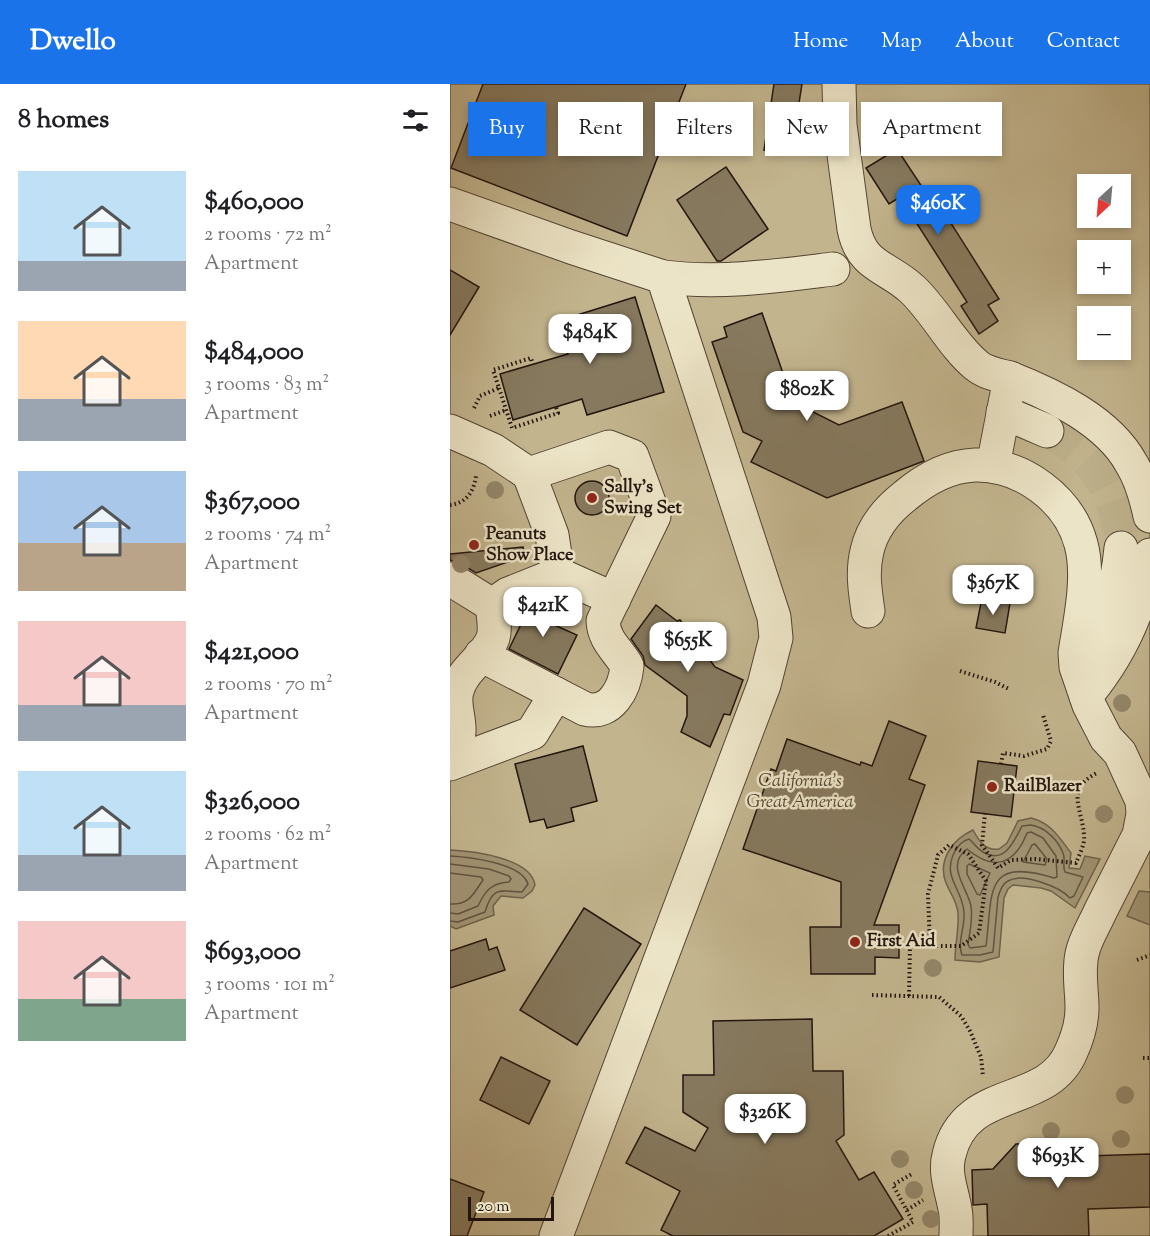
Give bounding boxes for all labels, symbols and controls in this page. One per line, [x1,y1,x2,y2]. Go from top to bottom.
text: Dwello [30,22,116,62]
text: Home [793,27,848,57]
text: Map [881,27,922,57]
text: About [955,27,1014,57]
text: Contact [1047,27,1120,57]
text: 8 homes [18,102,109,139]
chip: Buy [468,102,546,156]
chip: Rent [558,102,643,156]
chip: Filters [655,102,753,156]
chip: New [765,102,849,156]
chip: Apartment [861,102,1002,156]
icon: filters [399,104,432,137]
north arrow [1077,174,1131,228]
map controls [1077,174,1131,360]
text: $460,000 [204,184,304,221]
pin: $460K [896,185,980,236]
text: $460K [910,190,966,219]
icon: home [66,195,138,267]
text: 2 rooms · 72 m² [204,221,332,250]
button: + [1077,240,1131,294]
text: Apartment [204,250,299,279]
button: − [1077,306,1131,360]
pin: $484K [548,314,632,365]
text: $484K [562,319,618,348]
text: $484,000 [204,334,304,371]
icon: home [66,345,138,417]
text: 3 rooms · 83 m² [204,371,329,400]
pin: $802K [765,371,849,422]
text: $802K [780,376,834,405]
text: Apartment [204,400,299,429]
place label: Sally's Swing Set [604,475,682,522]
text: $367,000 [204,484,300,521]
marker: Sally's Swing Set [585,491,599,505]
icon: home [66,495,138,567]
text: 2 rooms · 74 m² [204,521,331,550]
place label: Peanuts Show Place [486,522,574,569]
marker: Peanuts Show Place [467,538,481,552]
text: Apartment [204,550,299,579]
pin: $367K [951,565,1035,616]
text: $367K [967,570,1020,599]
pin: $421K [501,587,585,638]
text: $421K [517,592,569,621]
pin: $655K [646,622,730,673]
text: $655K [664,627,712,656]
text: $421,000 [204,634,299,671]
icon: home [66,645,138,717]
text: 2 rooms · 70 m² [204,671,333,700]
text: Apartment [204,700,299,729]
park label: California's Great America [746,769,854,816]
place label: RailBlazer [1004,774,1082,800]
marker: RailBlazer [985,780,999,794]
text: $326,000 [204,784,300,821]
icon: home [66,795,138,867]
text: 2 rooms · 62 m² [204,821,332,850]
text: Apartment [204,850,299,879]
place label: First Aid [867,929,936,955]
text: $693,000 [204,934,301,971]
marker: First Aid [848,935,862,949]
icon: home [66,945,138,1017]
text: 3 rooms · 101 m² [204,971,335,1000]
text: Apartment [204,1000,299,1029]
pin: $326K [723,1094,807,1145]
text: $326K [739,1099,791,1128]
pin: $693K [1016,1138,1100,1189]
text: $693K [1032,1143,1084,1172]
scale bar [468,1194,554,1222]
text: 20 m [477,1196,510,1219]

